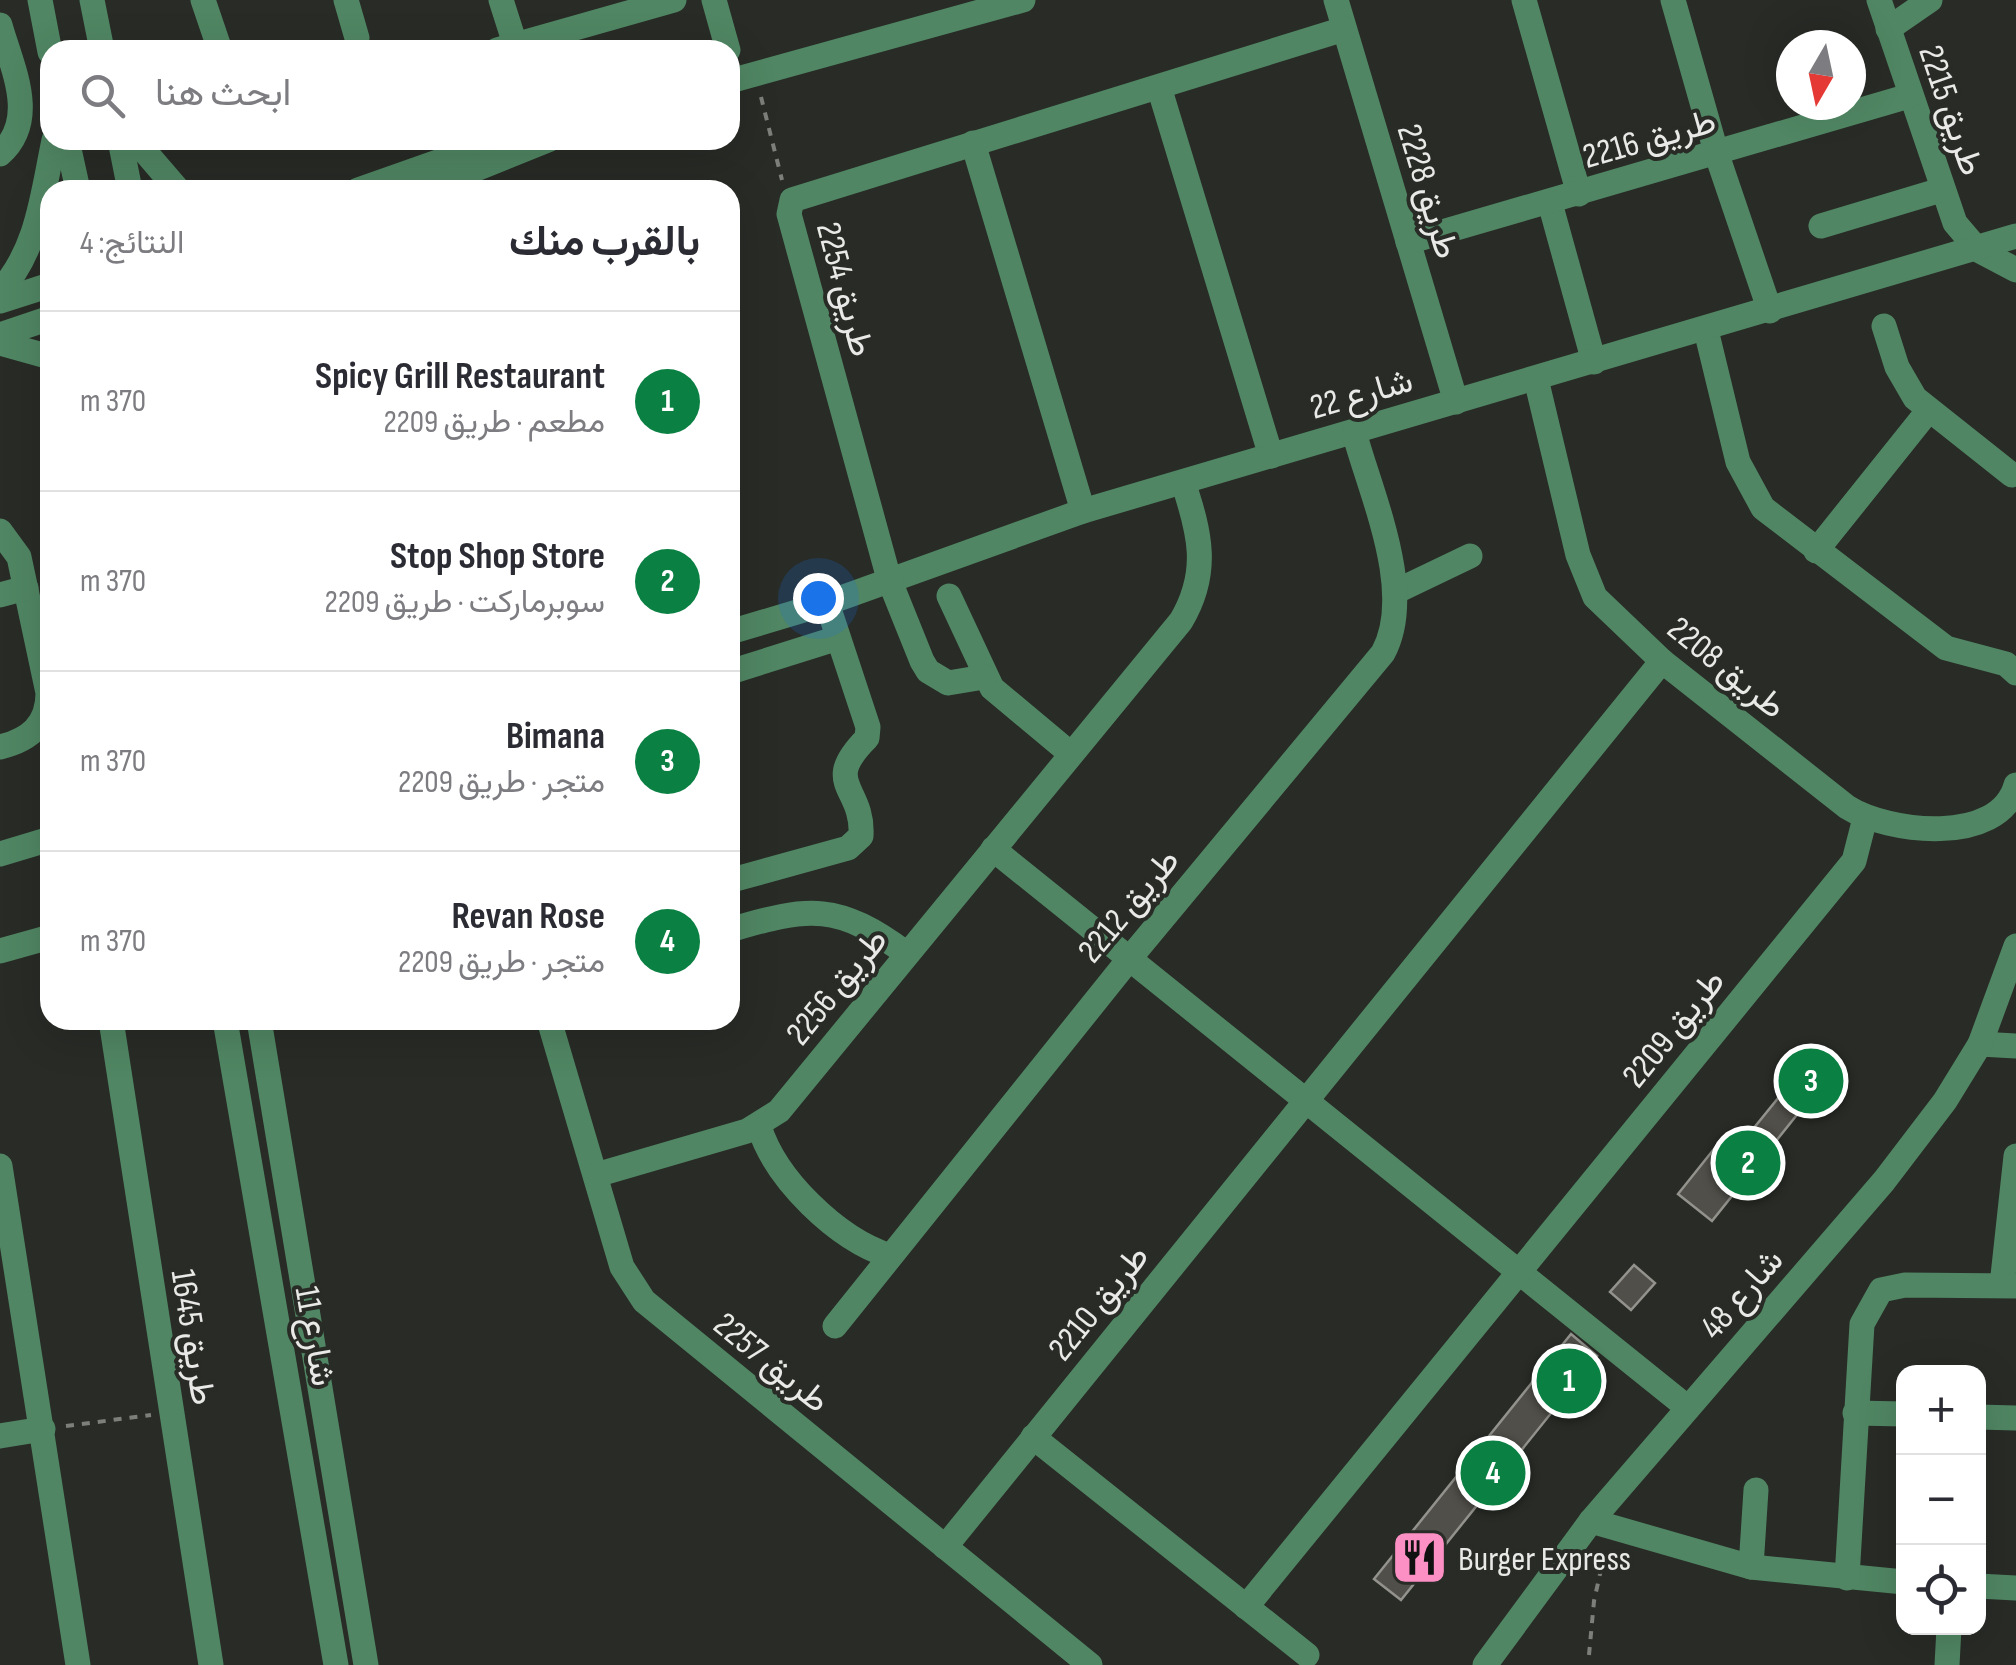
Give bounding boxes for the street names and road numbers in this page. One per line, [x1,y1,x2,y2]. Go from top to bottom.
street label: طريق 2215 [1908,40,1993,181]
street label: طريق 2216 [1578,100,1721,179]
street label: طريق 2228 [1387,119,1468,264]
street label: طريق 2254 [806,217,883,361]
street label: شارع 22 [1305,359,1418,431]
street label: طريق 2208 [1658,608,1794,729]
street label: طريق 2212 [1069,840,1189,972]
street label: طريق 2256 [777,920,897,1054]
street label: طريق 2209 [1613,961,1735,1097]
street label: طريق 2210 [1039,1236,1159,1370]
street label: شارع 48 [1691,1240,1794,1349]
street label: طريق 1645 [161,1266,224,1408]
street label: شارع 11 [284,1283,344,1390]
street label: طريق 2257 [704,1303,838,1423]

